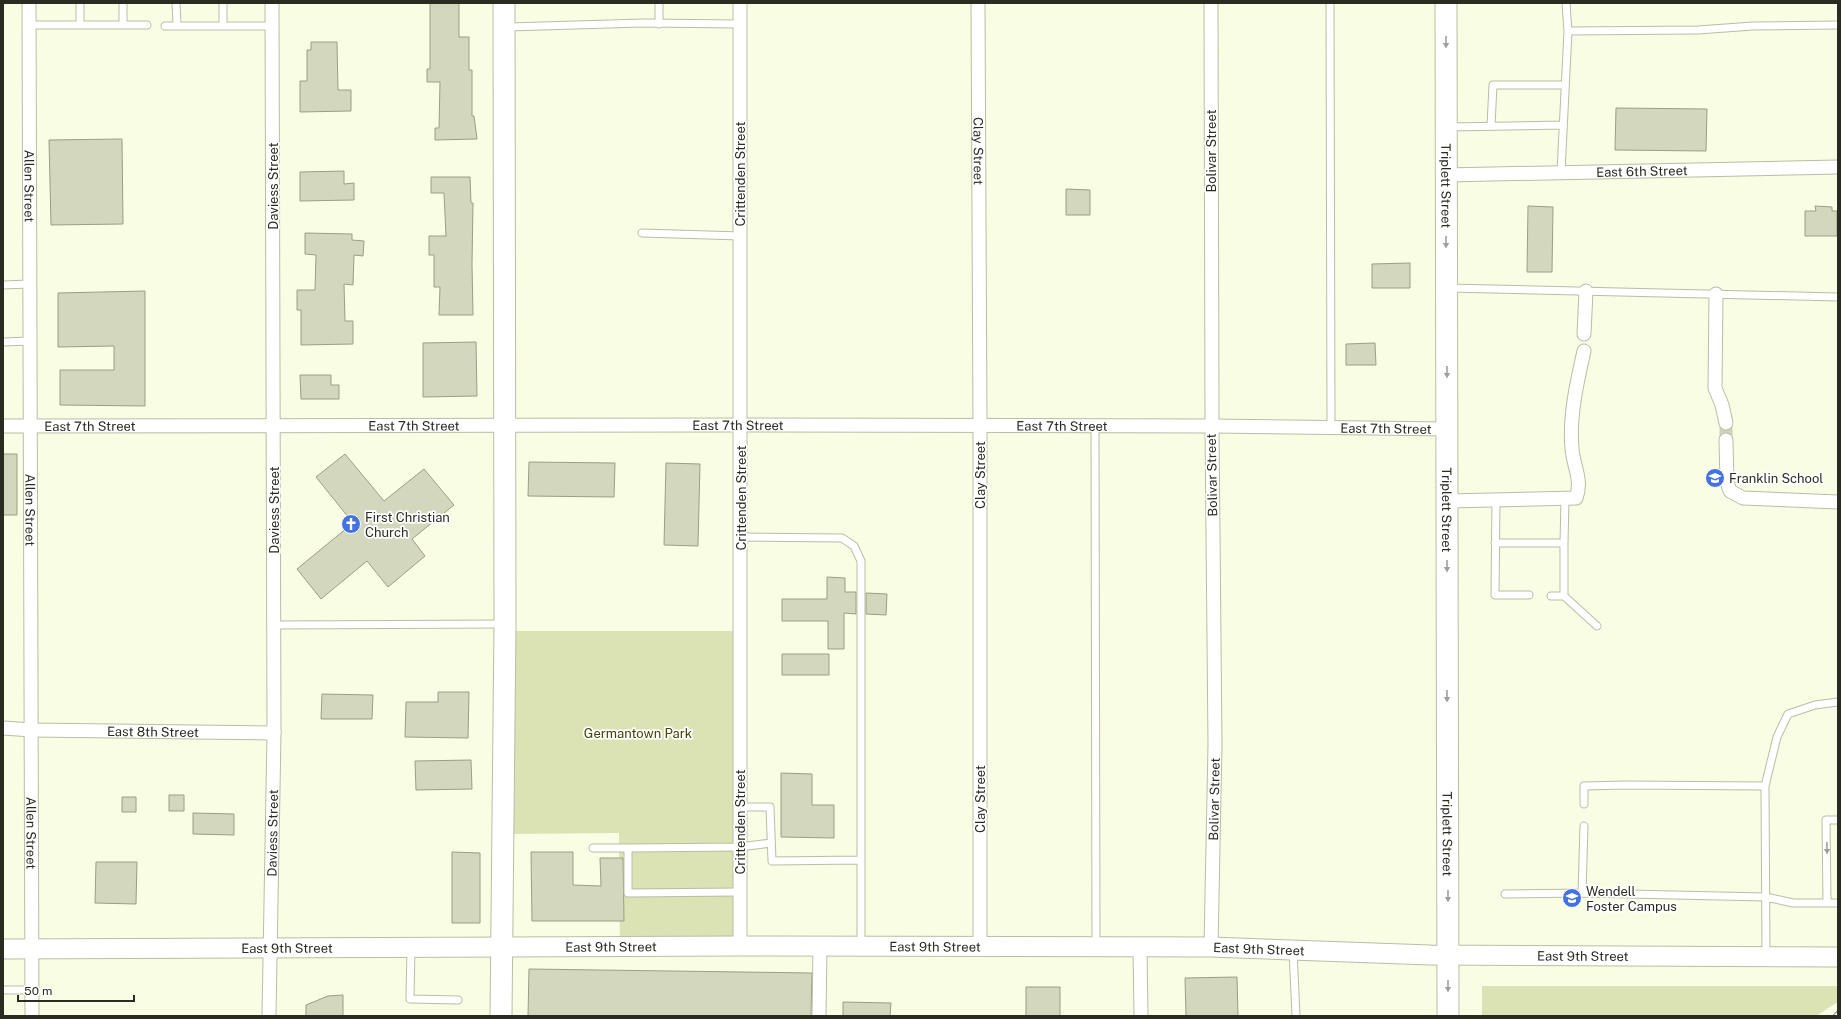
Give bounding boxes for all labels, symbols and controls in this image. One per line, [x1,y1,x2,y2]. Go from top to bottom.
one-way arrow [1443,36,1449,49]
street label: Bolivar Street [1204,109,1219,193]
street label: Clay Street [971,117,986,185]
street label: Crittenden Street [733,121,748,227]
street label: Daviess Street [266,142,281,230]
street label: Triplett Street [1439,144,1454,228]
street label: Allen Street [22,150,37,222]
street label: East 6th Street [1596,163,1688,179]
one-way arrow [1443,236,1449,249]
one-way arrow [1444,366,1450,379]
street label: East 7th Street [692,417,784,433]
street label: East 7th Street [44,418,136,433]
street label: East 7th Street [368,418,460,433]
street label: East 7th Street [1016,418,1108,433]
street label: East 7th Street [1340,420,1432,436]
street label: Bolivar Street [1204,433,1220,517]
street label: Clay Street [973,441,988,509]
street label: Crittenden Street [734,445,749,551]
street label: Daviess Street [267,466,282,554]
school or university icon: Franklin School [1704,467,1726,489]
street label: Triplett Street [1439,468,1455,552]
place label: Franklin School [1729,471,1823,486]
street label: Allen Street [23,474,38,546]
place label: First Christian Church [365,510,450,540]
church icon: First Christian Church [340,513,362,535]
one-way arrow [1444,560,1450,573]
one-way arrow [1444,690,1450,703]
street label: East 8th Street [107,723,199,740]
park label: Germantown Park [584,726,692,741]
street label: Bolivar Street [1206,757,1222,841]
street label: Clay Street [973,765,988,833]
street label: Crittenden Street [733,769,748,875]
street label: Daviess Street [264,789,281,877]
street label: Triplett Street [1440,792,1455,876]
street label: Allen Street [24,797,39,869]
one-way arrow [1824,842,1830,855]
place label: Wendell Foster Campus [1586,884,1677,914]
school or university icon: Wendell Foster Campus [1561,887,1583,909]
one-way arrow [1445,890,1451,903]
street label: East 9th Street [565,939,657,954]
street label: East 9th Street [889,939,981,954]
street label: East 9th Street [241,940,333,956]
street label: East 9th Street [1213,940,1305,958]
street label: East 9th Street [1537,948,1629,963]
scale bar [18,977,134,1003]
one-way arrow [1445,980,1451,993]
text: 50 m [24,984,52,998]

